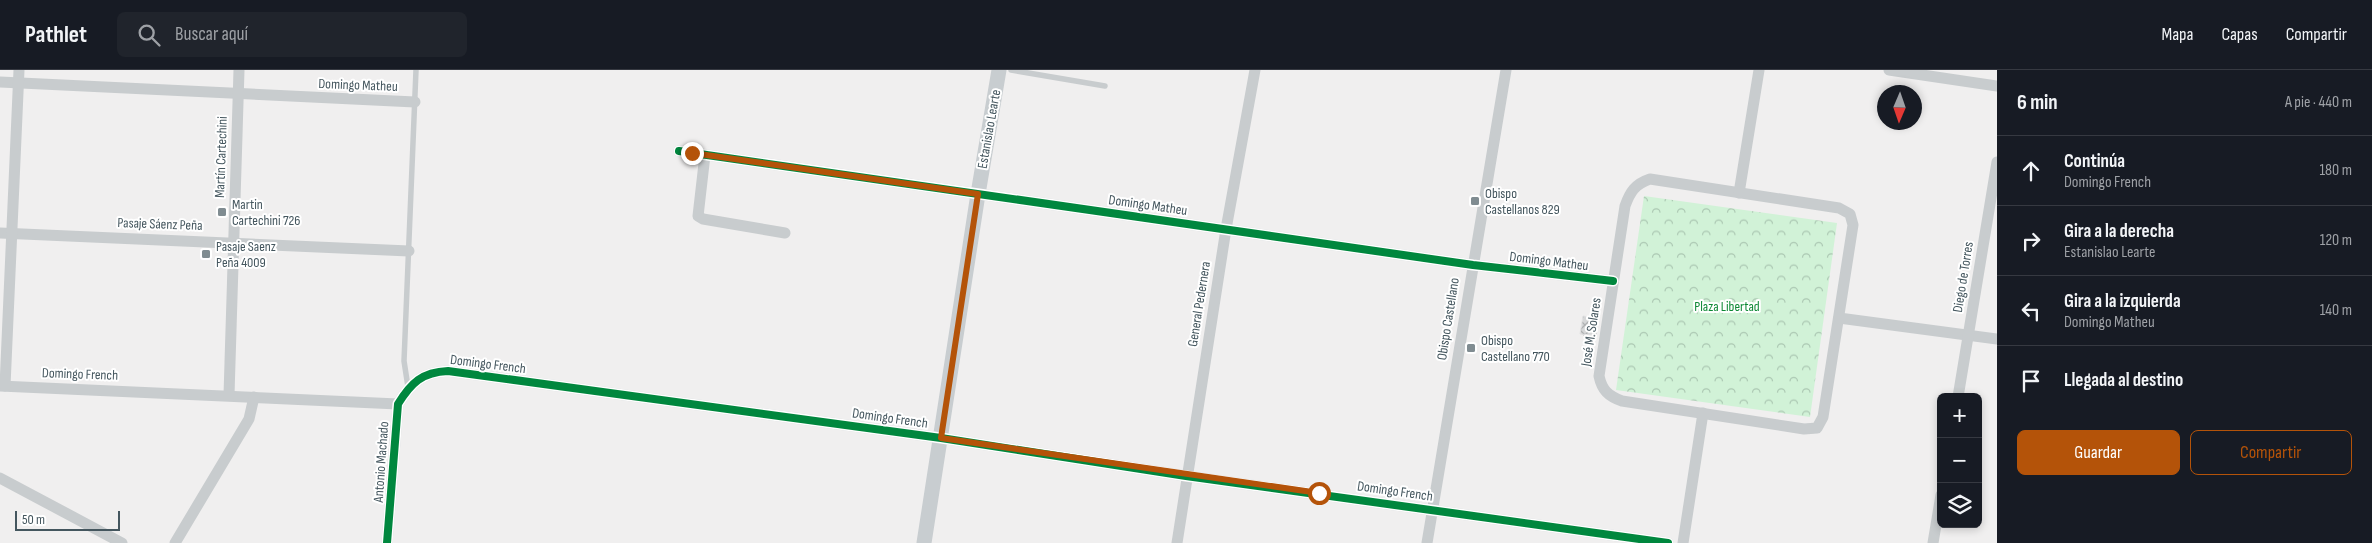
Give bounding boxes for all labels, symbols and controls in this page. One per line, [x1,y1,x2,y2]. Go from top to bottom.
search box [117,12,467,57]
text: Pathlet [25,20,87,49]
icon: search [135,21,163,49]
text: Buscar aquí [175,23,248,46]
text: Mapa [2161,24,2193,45]
text: Capas [2221,24,2258,45]
text: Compartir [2286,24,2347,45]
street label: Domingo Matheu [318,75,398,95]
north arrow [1877,85,1922,130]
street label: Estanislao Learte [974,88,1004,170]
text: 6 min [2017,90,2058,115]
text: A pie · 440 m [2285,93,2352,112]
street label: Martín Cartechini [211,116,231,198]
route end [681,142,704,165]
text: Continúa [2064,150,2125,173]
icon: ahead [2017,157,2045,185]
text: 180 m [2319,161,2352,180]
text: Domingo French [2064,173,2151,192]
place label: Obispo Castellanos 829 [1485,185,1560,218]
street label: Domingo Matheu [1108,191,1189,219]
marker: Obispo Castellanos 829 [1469,195,1481,207]
place label: Martin Cartechini 726 [232,196,300,229]
marker: Martin Cartechini 726 [216,206,228,218]
street label: Pasaje Sáenz Peña [117,214,203,234]
text: Gira a la derecha [2064,220,2174,243]
icon: right [2017,227,2045,255]
text: 120 m [2320,231,2352,250]
place label: Pasaje Saenz Peña 4009 [216,238,276,271]
street label: Diego de Torres [1949,240,1977,314]
text: Estanislao Learte [2064,243,2156,262]
marker: Pasaje Saenz Peña 4009 [200,248,212,260]
street label: Domingo Matheu [1509,248,1590,274]
street label: General Pedernera [1184,260,1214,348]
street label: Obispo Castellano [1433,276,1463,361]
text: Gira a la izquierda [2064,290,2181,313]
street label: José M. Solares [1577,297,1605,368]
icon: left [2017,297,2045,325]
park label: Plaza Libertad [1694,298,1760,315]
text: 140 m [2320,301,2352,320]
text: Domingo Matheu [2064,313,2155,332]
place label: Obispo Castellano 770 [1481,332,1550,365]
marker: Obispo Castellano 770 [1465,342,1477,354]
street label: Domingo French [449,351,527,377]
street label: Domingo French [42,364,118,384]
icon: arrive [2017,367,2045,395]
text: Llegada al destino [2064,369,2183,392]
map controls [1937,393,1982,528]
button: + [1937,393,1982,438]
street label: Domingo French [851,404,929,432]
street label: Antonio Machado [370,421,392,504]
button: Guardar [2017,430,2180,475]
button: Compartir [2190,430,2352,475]
button: − [1937,438,1982,483]
street label: Domingo French [1356,477,1434,505]
route start [1308,482,1331,505]
button: layers [1937,483,1982,528]
scale bar [15,508,120,531]
text: 50 m [22,511,45,528]

